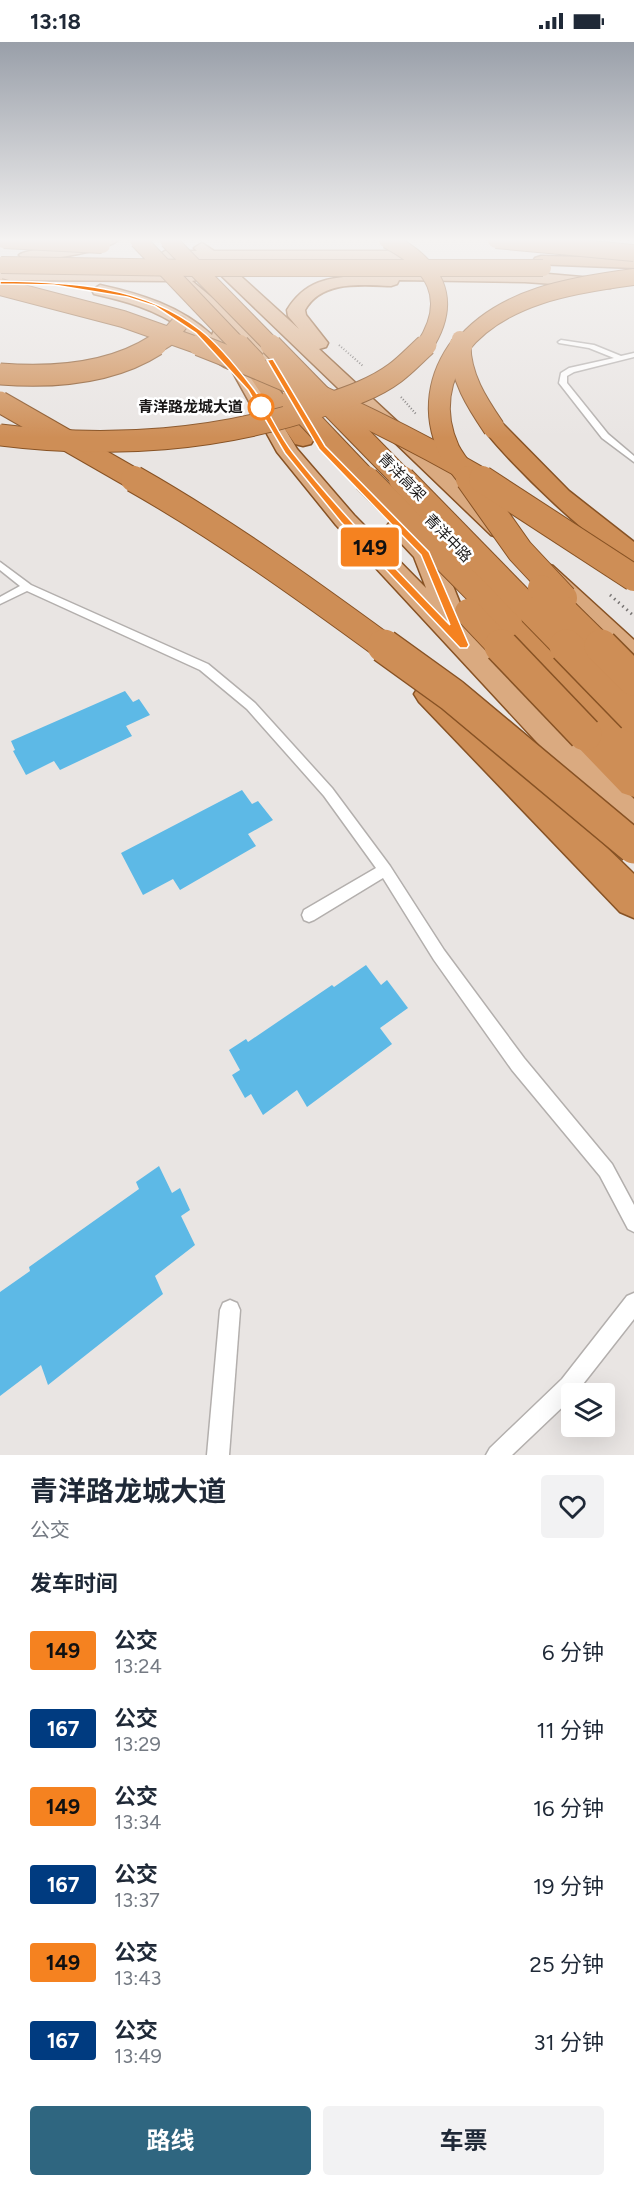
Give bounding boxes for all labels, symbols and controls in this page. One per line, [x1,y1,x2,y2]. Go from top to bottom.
text: 13:18 [30,8,81,35]
marker: 青洋路龙城大道 [248,394,274,420]
place label: 青洋路龙城大道 [138,398,243,416]
street label: 青洋高架 [374,449,430,505]
street label: 青洋中路 [421,510,475,566]
line badge: 149 [336,528,404,566]
text: 149 [353,535,387,560]
map controls [561,1383,615,1437]
button: layers [561,1383,615,1437]
text: 青洋路龙城大道 [30,1474,226,1508]
button: heart [541,1475,604,1538]
text: 公交 [30,1518,70,1542]
text: 发车时间 [30,1570,118,1597]
text: 公交 [114,1627,158,1654]
text: 149 [46,1638,80,1663]
text: 6 分钟 [542,1639,604,1666]
text: 13:24 [114,1654,162,1678]
text: 公交 [114,1705,158,1732]
text: 167 [47,1716,79,1741]
text: 11 分钟 [536,1717,604,1744]
text: 13:29 [114,1732,161,1756]
text: 公交 [114,1783,158,1810]
text: 149 [46,1794,80,1819]
text: 16 分钟 [533,1795,604,1822]
text: 13:34 [114,1810,162,1834]
text: 公交 [114,1861,158,1888]
text: 167 [47,1872,79,1897]
text: 19 分钟 [533,1873,604,1900]
text: 13:37 [114,1888,160,1912]
text: 公交 [114,1939,158,1966]
text: 149 [46,1950,80,1975]
text: 25 分钟 [530,1951,604,1978]
text: 13:43 [114,1966,162,1990]
text: 公交 [114,2017,158,2044]
text: 167 [47,2028,79,2053]
text: 31 分钟 [534,2029,604,2056]
text: 13:49 [114,2044,162,2068]
button: 路线 [30,2106,311,2175]
button: 车票 [323,2106,604,2175]

